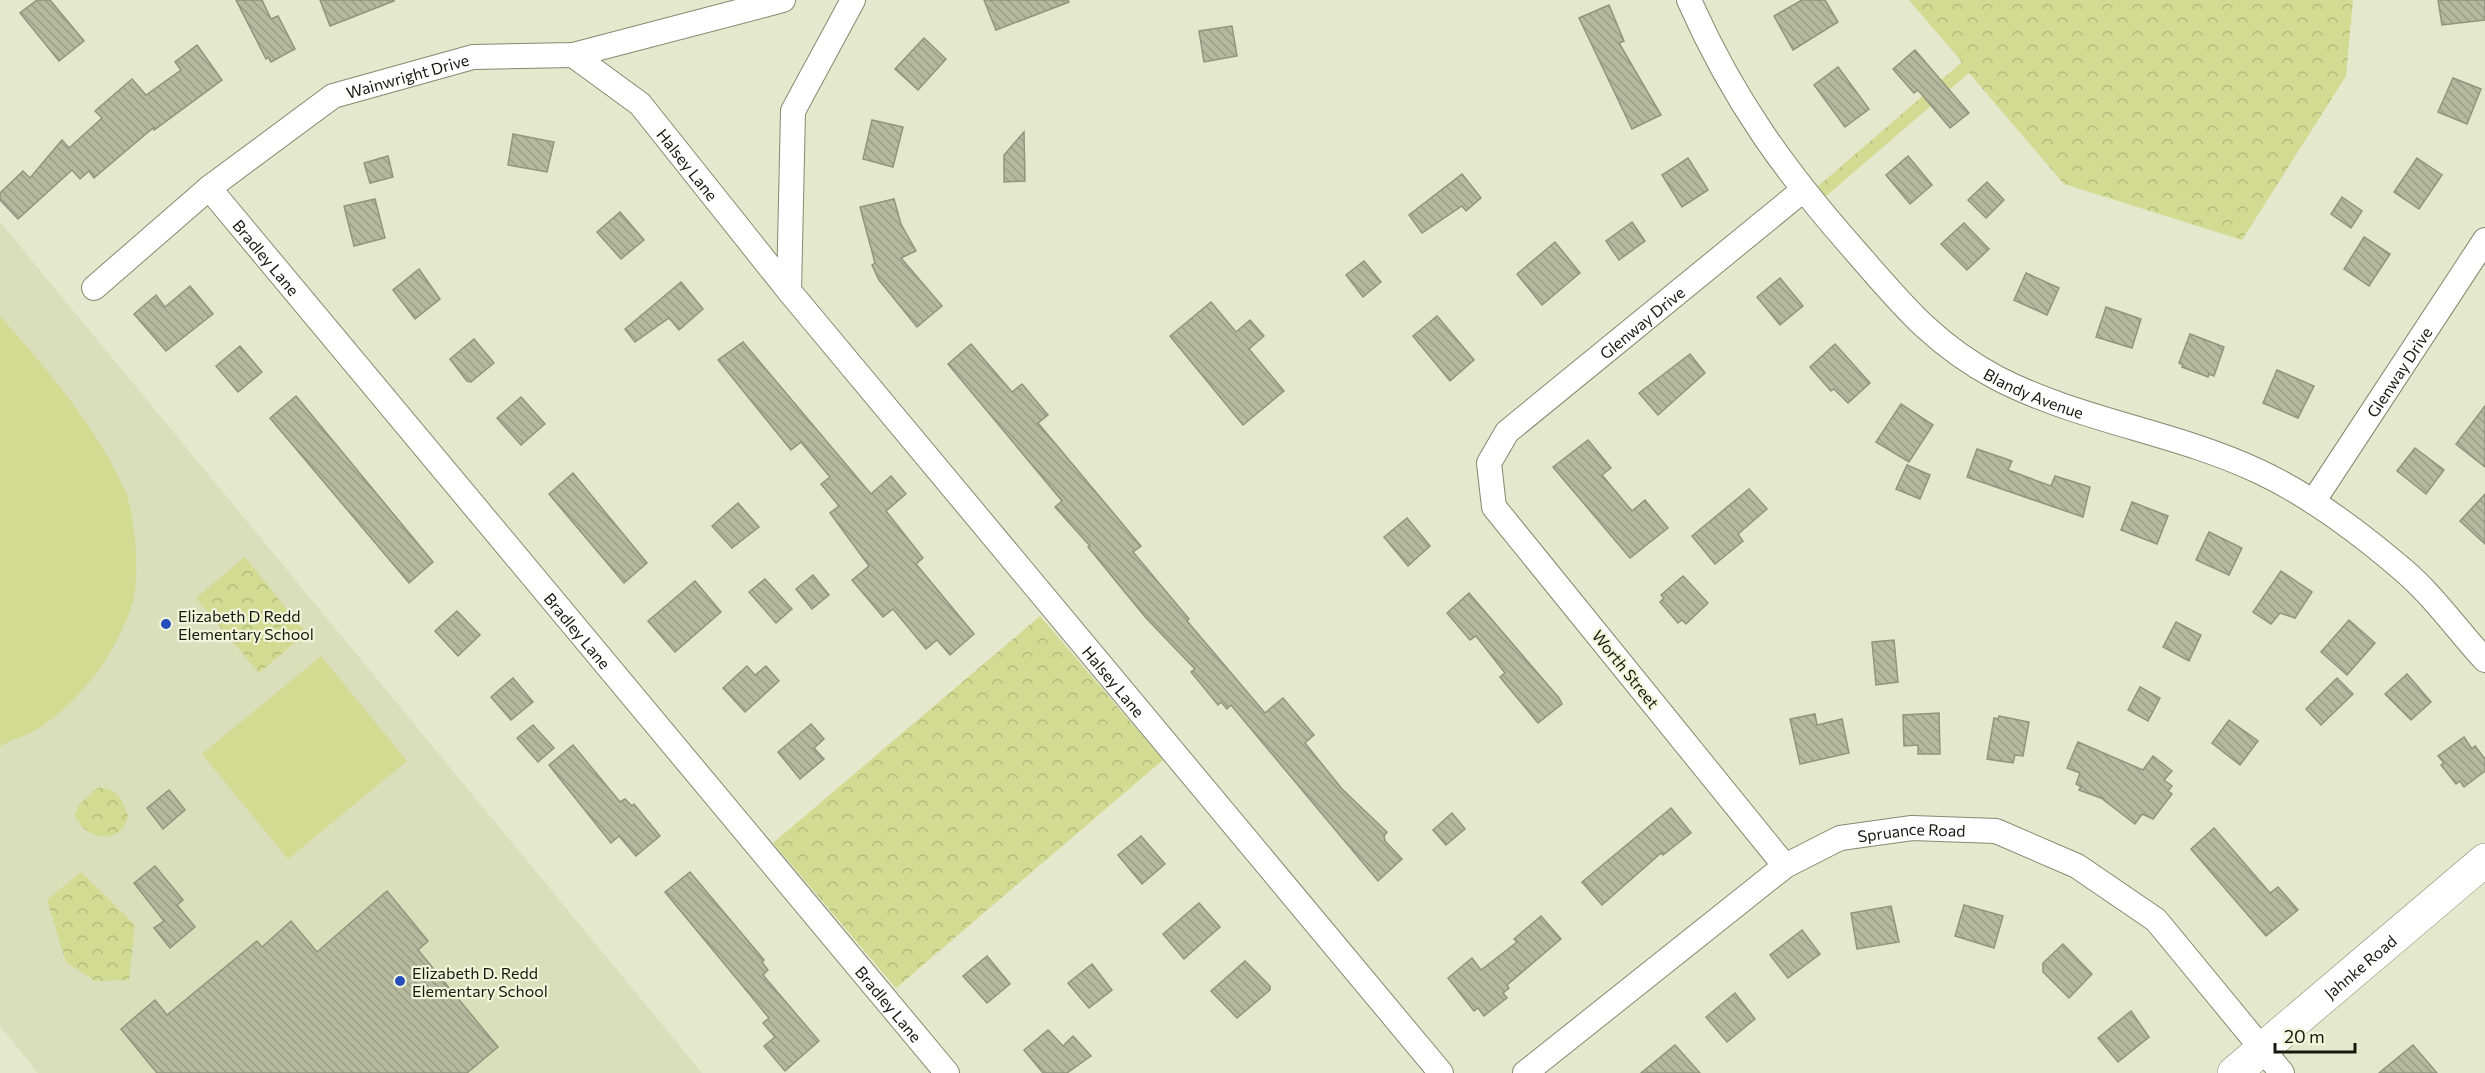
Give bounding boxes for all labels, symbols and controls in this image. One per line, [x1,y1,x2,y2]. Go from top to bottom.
street label: Wainwright Drive [344,49,471,101]
street label: Halsey Lane [654,124,722,204]
street label: Bradley Lane [230,215,304,299]
street label: Glenway Drive [1595,282,1688,362]
street label: Glenway Drive [2362,323,2435,420]
street label: Blandy Avenue [1981,363,2086,422]
street label: Bradley Lane [541,589,615,672]
place label: Elizabeth D Redd Elementary School [178,606,314,643]
marker: Elizabeth D Redd Elementary School [159,617,173,631]
street label: Worth Street [1589,626,1664,712]
street label: Halsey Lane [1079,642,1149,720]
street label: Spruance Road [1856,818,1966,845]
street label: Jahnke Road [2320,930,2400,1002]
street label: Bradley Lane [852,962,926,1045]
place label: Elizabeth D. Redd Elementary School [412,963,548,1000]
marker: Elizabeth D. Redd Elementary School [393,974,407,988]
scale bar [2275,1016,2354,1054]
text: 20 m [2284,1025,2325,1047]

